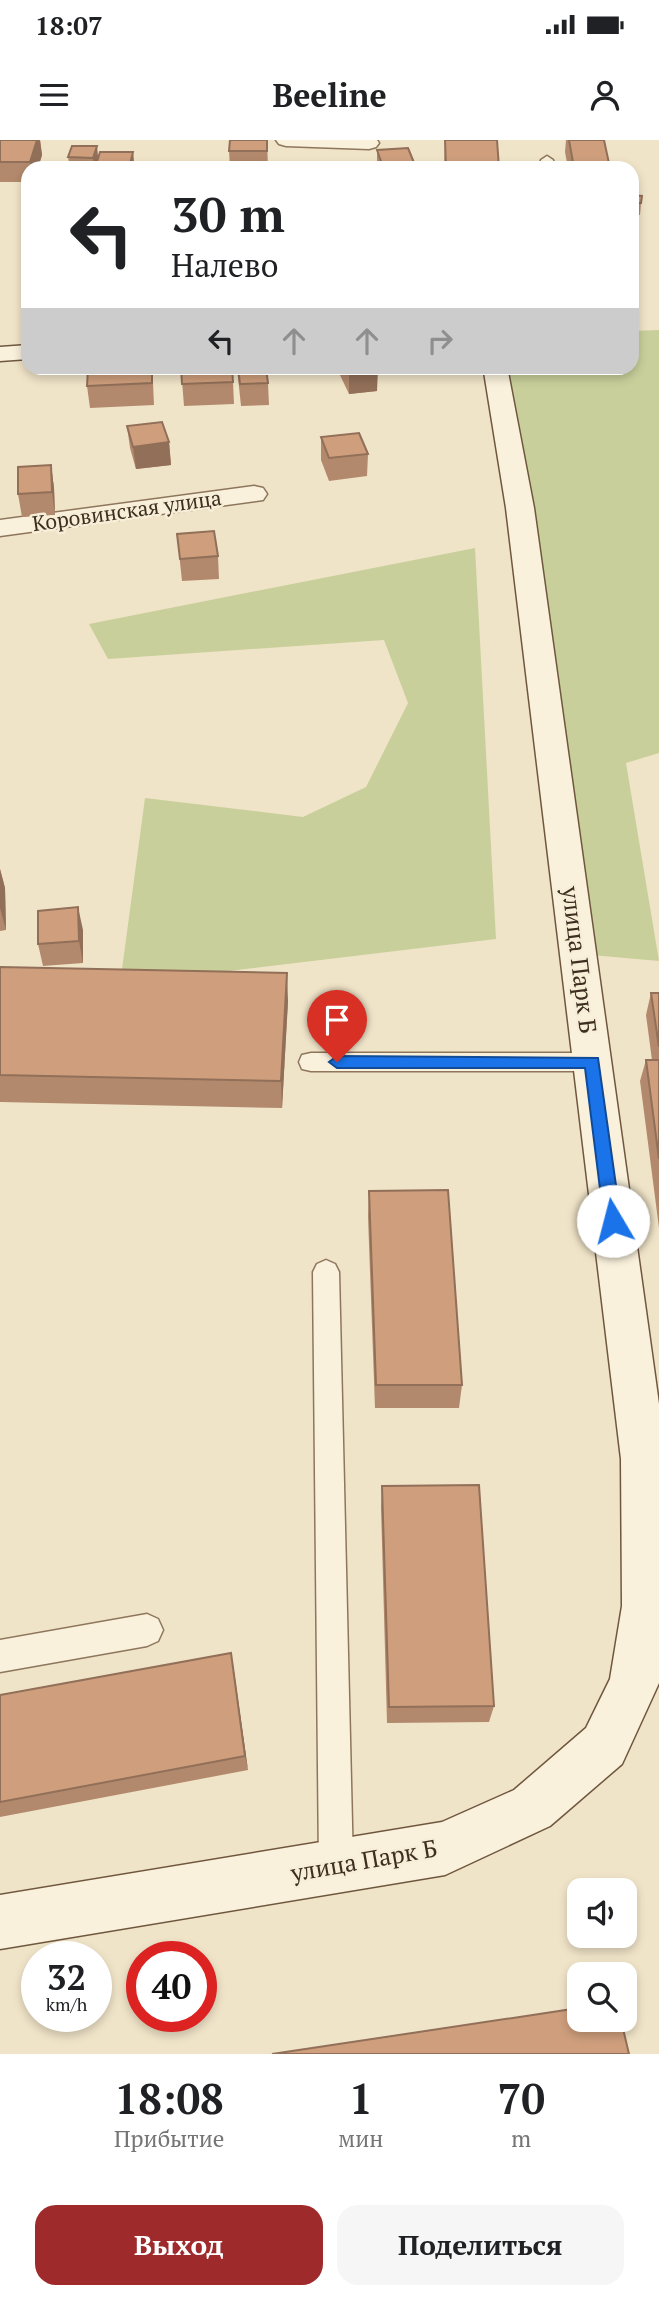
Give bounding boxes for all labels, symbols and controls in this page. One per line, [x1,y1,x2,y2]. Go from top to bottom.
text: 18:07 [35,8,103,42]
text: Beeline [272,74,387,116]
icon: menu [35,76,73,114]
icon: person [586,76,624,114]
text: 30 m [171,181,285,246]
icon: left [56,189,147,280]
text: Налево [171,244,279,286]
icon: left [202,322,240,360]
icon: ahead [275,322,313,360]
icon: ahead [348,322,386,360]
icon: right [421,322,459,360]
street label: Коровинская улица [31,483,224,537]
street label: улица Парк Б [555,883,605,1035]
pin [307,990,367,1062]
icon: arrive [318,1001,356,1039]
position arrow [576,1184,650,1258]
street label: улица Парк Б [287,1831,440,1889]
map controls [567,1878,637,2032]
button: sound [567,1878,637,1948]
speed limit sign: 40 [126,1941,217,2032]
text: 32 [47,1954,86,2000]
button: search [567,1962,637,2032]
text: km/h [46,1992,87,2016]
text: 18:08 [115,2070,224,2126]
text: 1 [349,2070,373,2126]
text: 70 [497,2070,545,2126]
text: Прибытие [114,2123,224,2154]
text: мин [338,2123,383,2154]
text: m [511,2123,531,2154]
button: Выход [35,2205,323,2285]
button: Поделиться [337,2205,624,2285]

